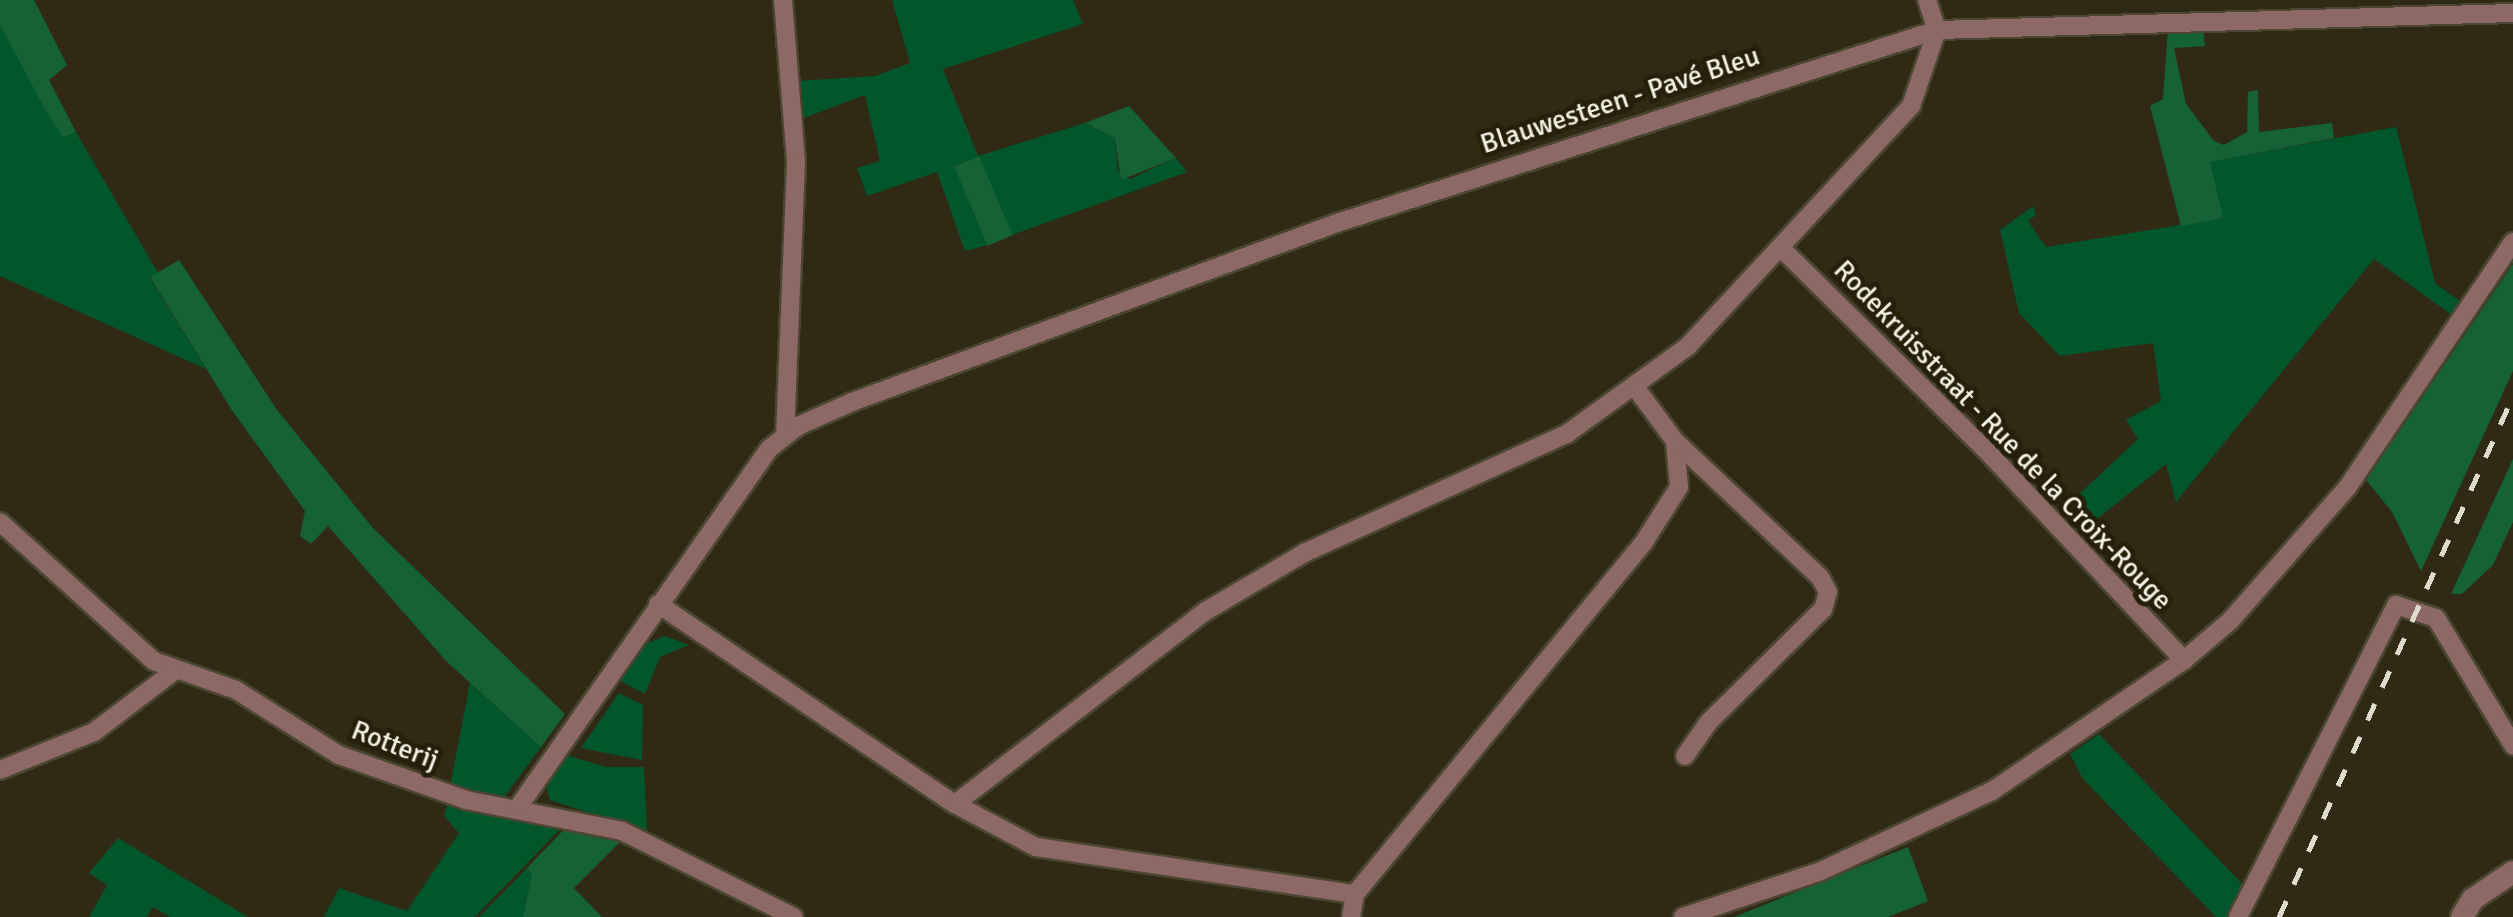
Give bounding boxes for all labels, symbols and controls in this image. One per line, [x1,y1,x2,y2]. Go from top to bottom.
street label: Blauwesteen - Pavé Bleu [1476,39,1764,161]
street label: Rodekruisstraat - Rue de la Croix-Rouge [1827,253,2179,617]
street label: Rotterij [347,713,443,777]

